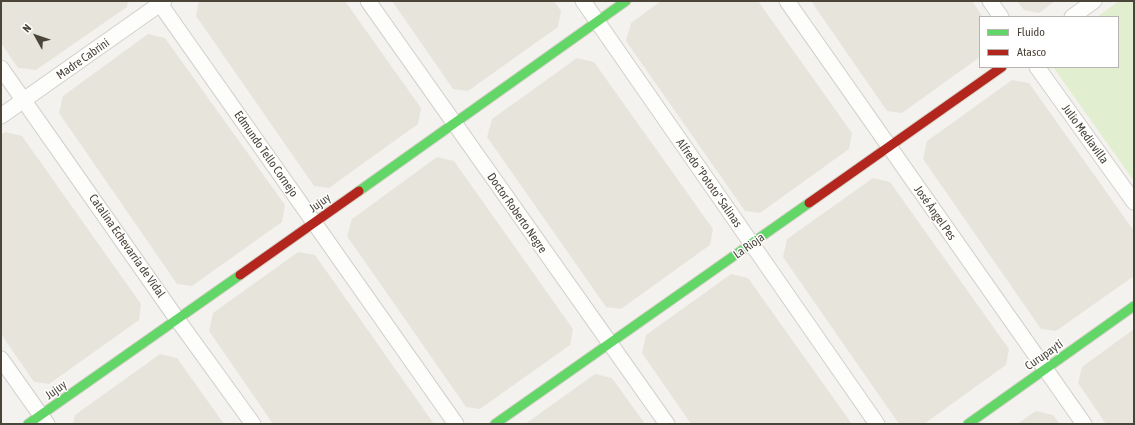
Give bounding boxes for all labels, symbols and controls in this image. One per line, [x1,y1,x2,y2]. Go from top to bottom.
north arrow [16,16,56,56]
legend [979,16,1119,68]
text: N [20,22,33,35]
text: Fluido [1017,25,1045,39]
street label: Madre Cabrini [54,35,112,83]
text: Atasco [1017,45,1046,59]
street label: Julio Mediavilla [1059,101,1111,167]
street label: Edmundo Tello Cornejo [231,108,301,200]
street label: Alfredo "Pototo" Salinas [673,136,745,230]
street label: Doctor Roberto Negre [484,170,550,256]
street label: José Ángel Pes [911,183,959,243]
street label: Jujuy [306,190,334,216]
street label: Catalina Echevarría de Vidal [86,191,168,301]
street label: La Rioja [731,230,767,262]
street label: Curupaytí [1022,337,1066,373]
street label: Jujuy [42,377,70,403]

